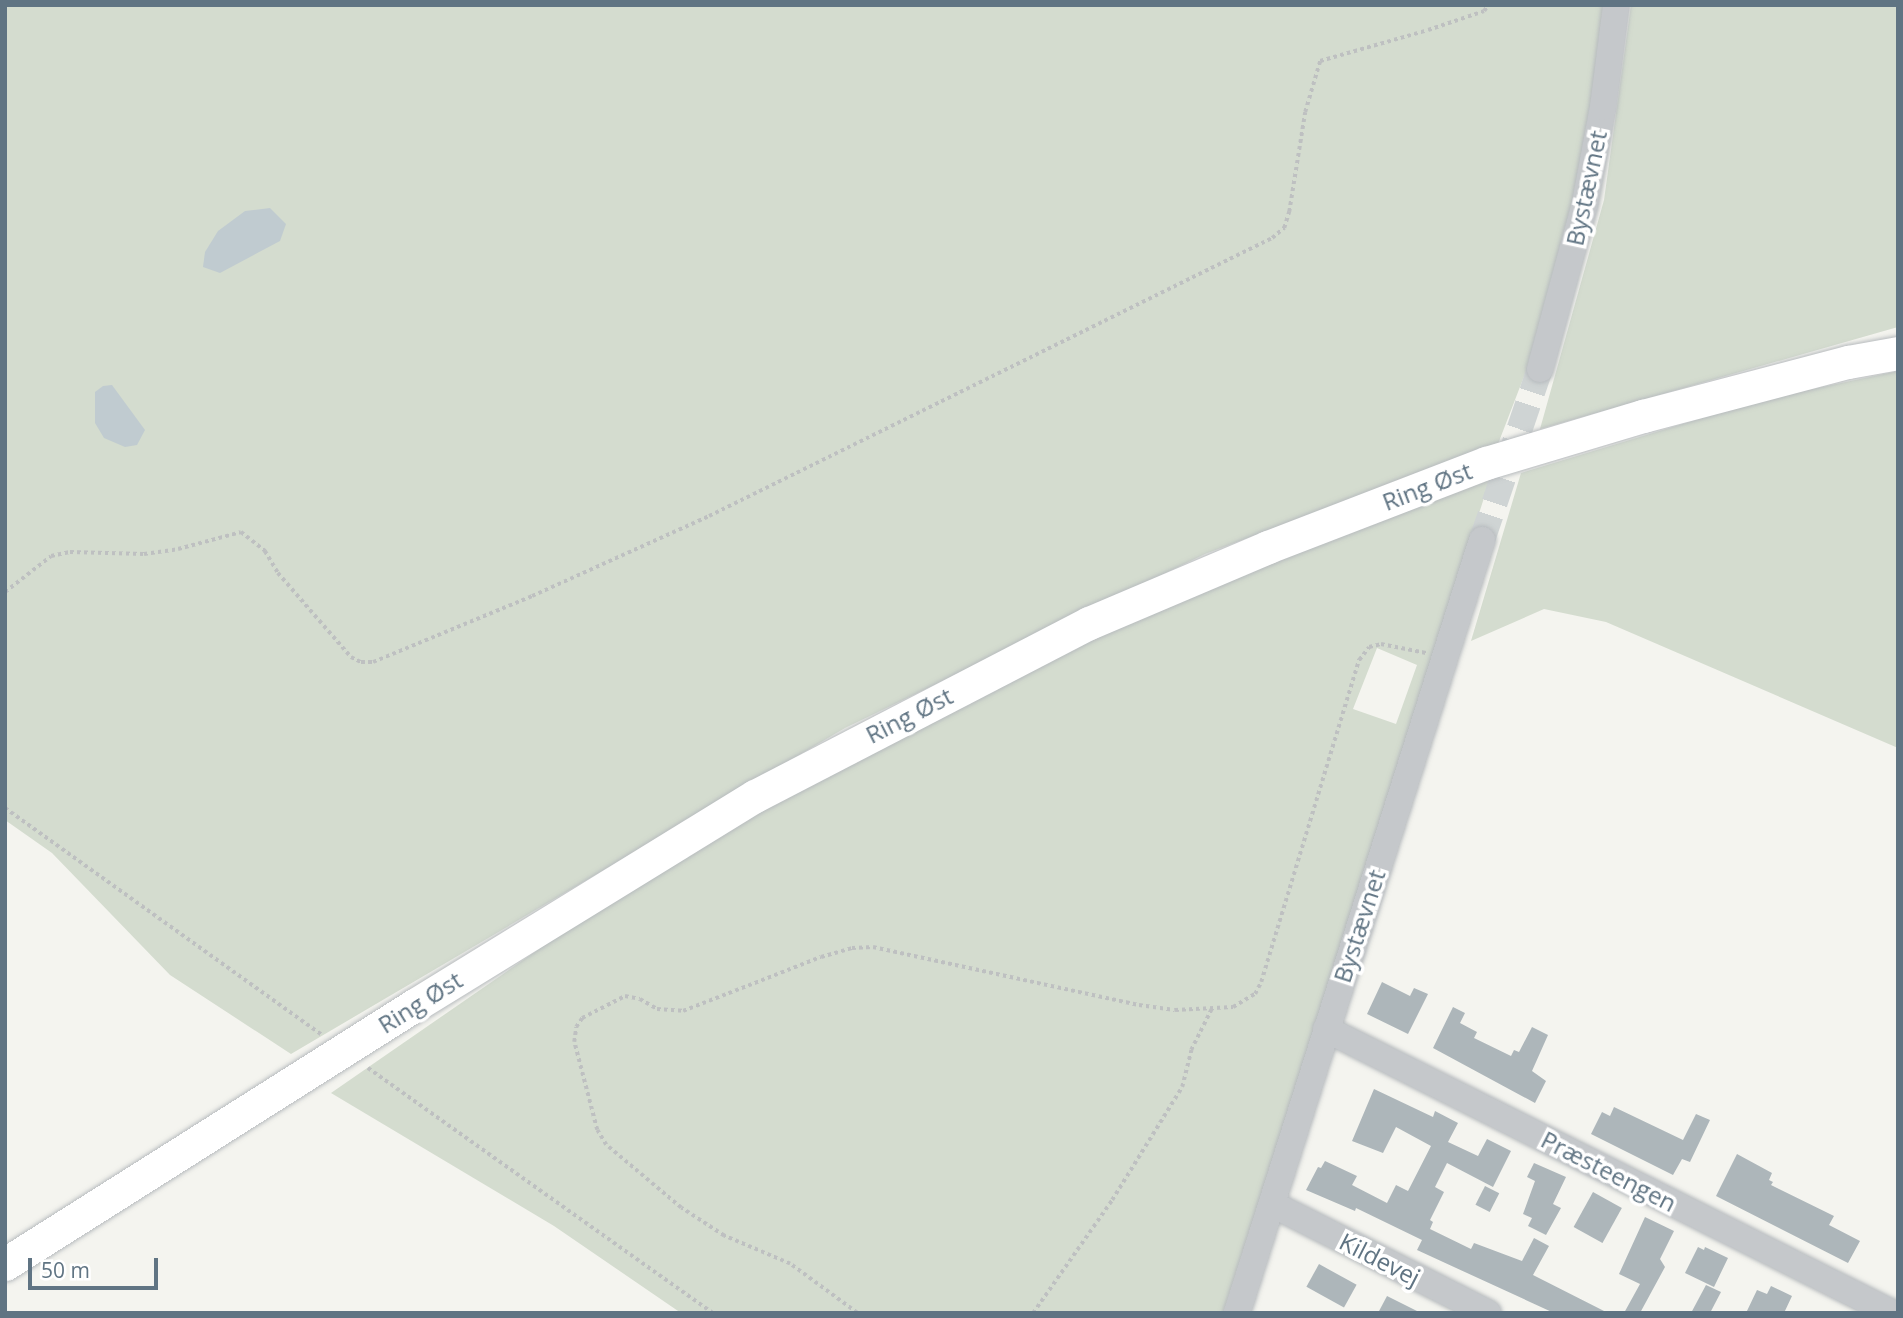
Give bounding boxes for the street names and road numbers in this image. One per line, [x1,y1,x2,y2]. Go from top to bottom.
street label: Bystævnet [1560,128,1612,248]
street label: Ring Øst [1378,456,1476,516]
street label: Ring Øst [861,681,957,749]
street label: Bystævnet [1327,866,1391,986]
street label: Ring Øst [373,965,467,1039]
street label: Præsteengen [1537,1125,1681,1217]
street label: Kildevej [1335,1227,1425,1291]

